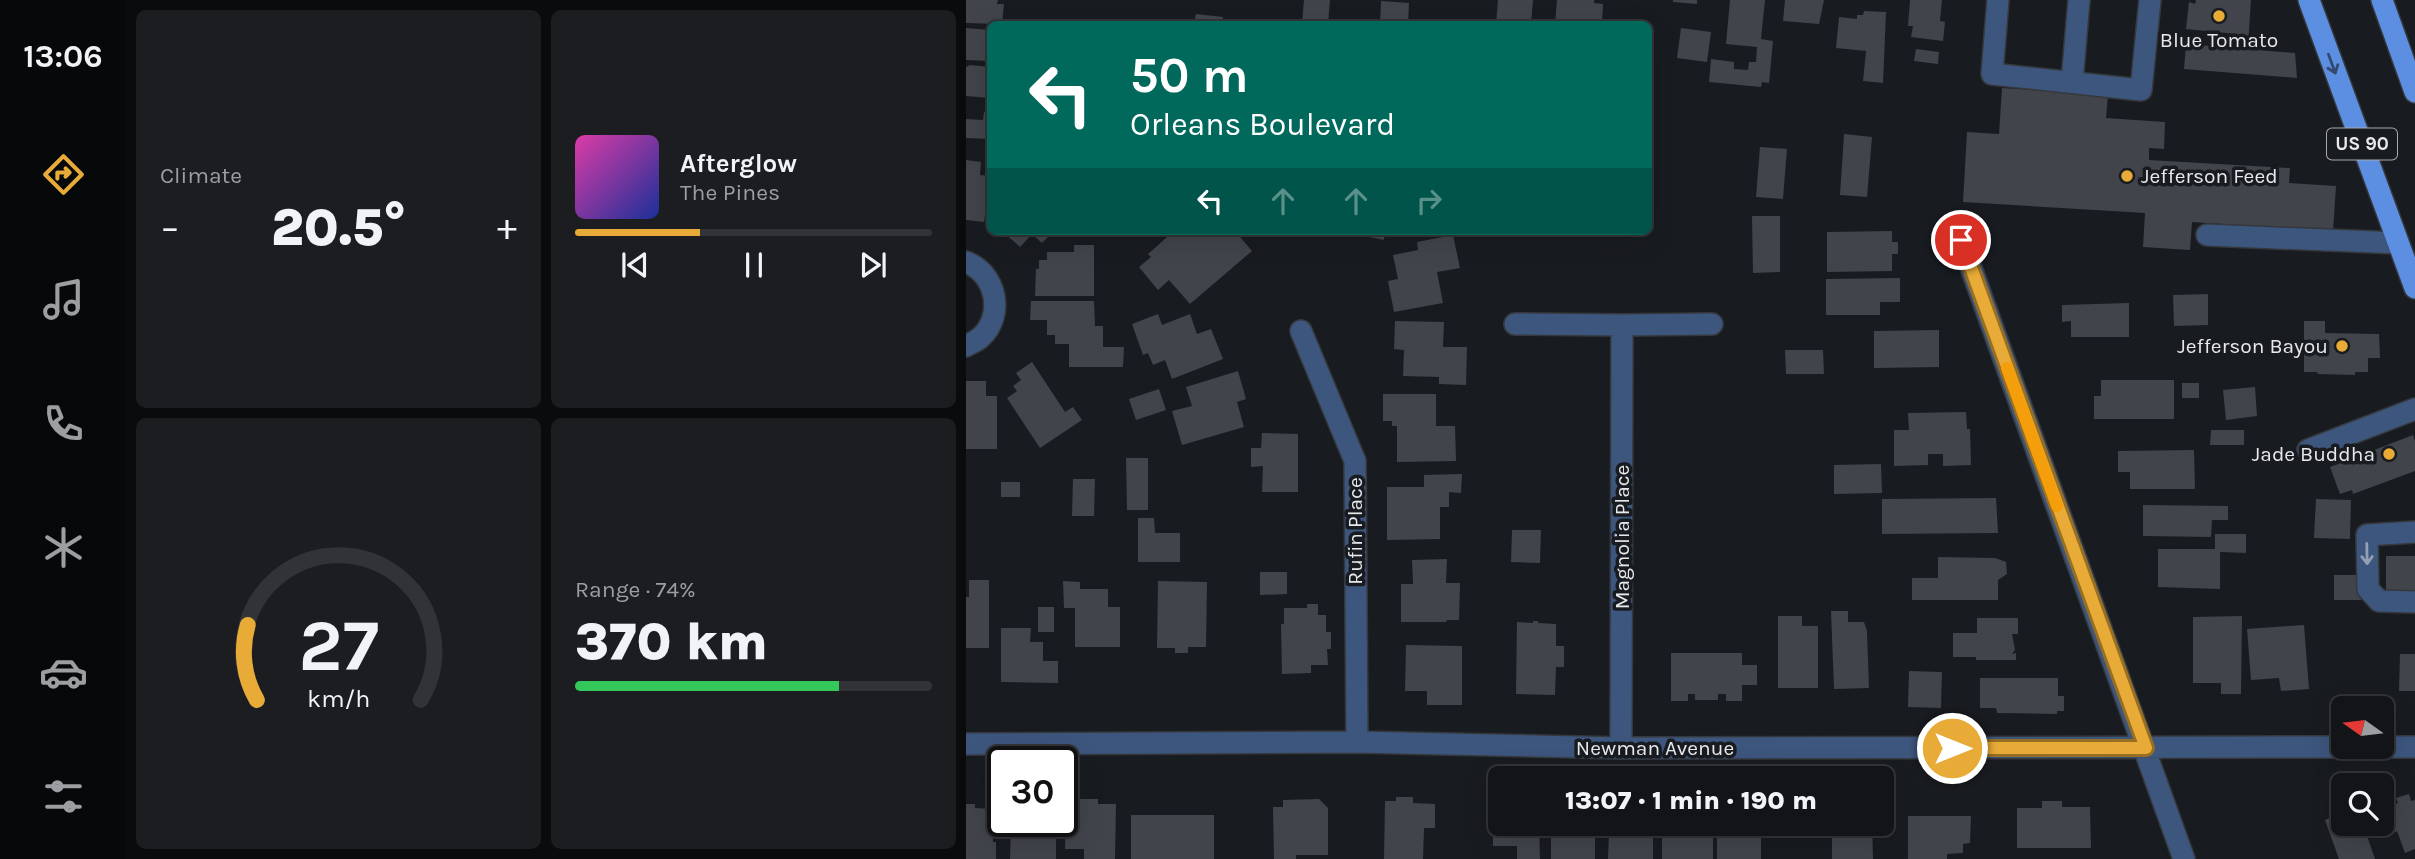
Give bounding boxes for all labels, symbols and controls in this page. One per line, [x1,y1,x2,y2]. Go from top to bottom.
marker: Blue Tomato [2211,8,2227,24]
place label: Blue Tomato [2160,28,2278,52]
text: 13:06 [23,38,103,75]
text: 50 m [1130,47,1248,104]
icon: left [1015,49,1106,140]
one-way arrow [2327,53,2340,75]
text: Orleans Boulevard [1130,106,1395,143]
road number: US 90 [2327,128,2397,160]
text: Afterglow [680,148,797,179]
icon: directions [39,150,88,199]
text: Climate [160,162,242,189]
place label: Jefferson Feed [2141,164,2278,188]
marker: Jefferson Feed [2119,168,2135,184]
text: The Pines [680,179,780,206]
icon: left [1191,182,1229,220]
icon: ahead [1264,182,1302,220]
icon: ahead [1337,182,1375,220]
icon: right [1410,182,1448,220]
text: 20.5° [271,197,406,258]
text: − [160,205,180,250]
text: + [497,205,517,250]
pin [1931,210,1991,270]
icon: arrive [1942,221,1980,259]
icon: previous [616,246,654,284]
icon: pause [735,246,773,284]
icon: next [854,246,892,284]
icon: music [39,275,88,324]
place label: Jefferson Bayou [2177,334,2328,358]
marker: Jefferson Bayou [2334,338,2350,354]
icon: phone [39,399,88,448]
place label: Jade Buddha [2252,442,2375,466]
marker: Jade Buddha [2381,446,2397,462]
street label: Magnolia Place [1610,465,1634,609]
street label: Rufin Place [1343,477,1367,585]
icon: climate [39,523,88,572]
one-way arrow [2360,543,2374,566]
text: Range · 74% [575,576,696,603]
text: 27 [298,603,379,688]
text: 370 km [575,611,768,672]
icon: car [39,648,88,697]
text: km/h [307,683,370,712]
north arrow [2331,696,2394,760]
map controls [2331,696,2394,836]
position arrow [1915,711,1989,785]
street label: Newman Avenue [1576,736,1734,760]
speed limit sign: 30 [987,746,1078,837]
icon: filters [39,772,88,821]
button: search [2331,773,2394,836]
text: 13:07 · 1 min · 190 m [1565,785,1817,816]

